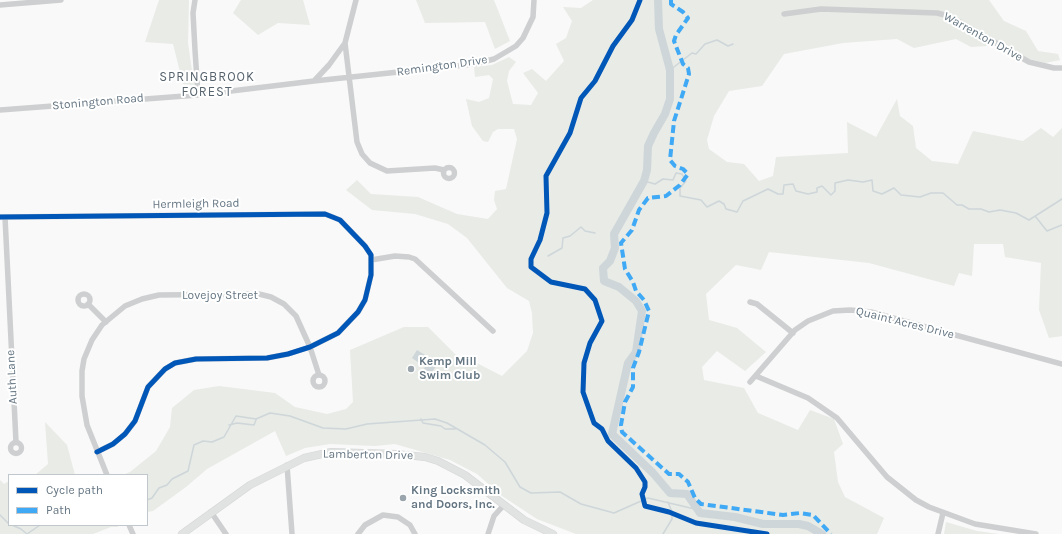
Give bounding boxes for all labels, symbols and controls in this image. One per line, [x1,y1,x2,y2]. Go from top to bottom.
street label: Warrenton Drive [941,9,1025,65]
street label: Remington Drive [396,53,488,79]
district label: SPRINGBROOK FOREST [159,69,255,100]
street label: Stonington Road [52,91,144,113]
street label: Hermleigh Road [152,196,240,212]
street label: Lovejoy Street [182,289,258,303]
street label: Quaint Acres Drive [854,304,956,342]
street label: Auth Lane [3,349,21,405]
place label: Kemp Mill Swim Club [419,355,480,383]
marker: Kemp Mill Swim Club [406,364,416,374]
street label: Lamberton Drive [323,447,413,463]
legend [8,474,148,526]
text: Cycle path [46,483,103,497]
place label: King Locksmith and Doors, Inc. [411,484,500,512]
marker: King Locksmith and Doors, Inc. [398,493,408,503]
text: Path [46,503,71,517]

